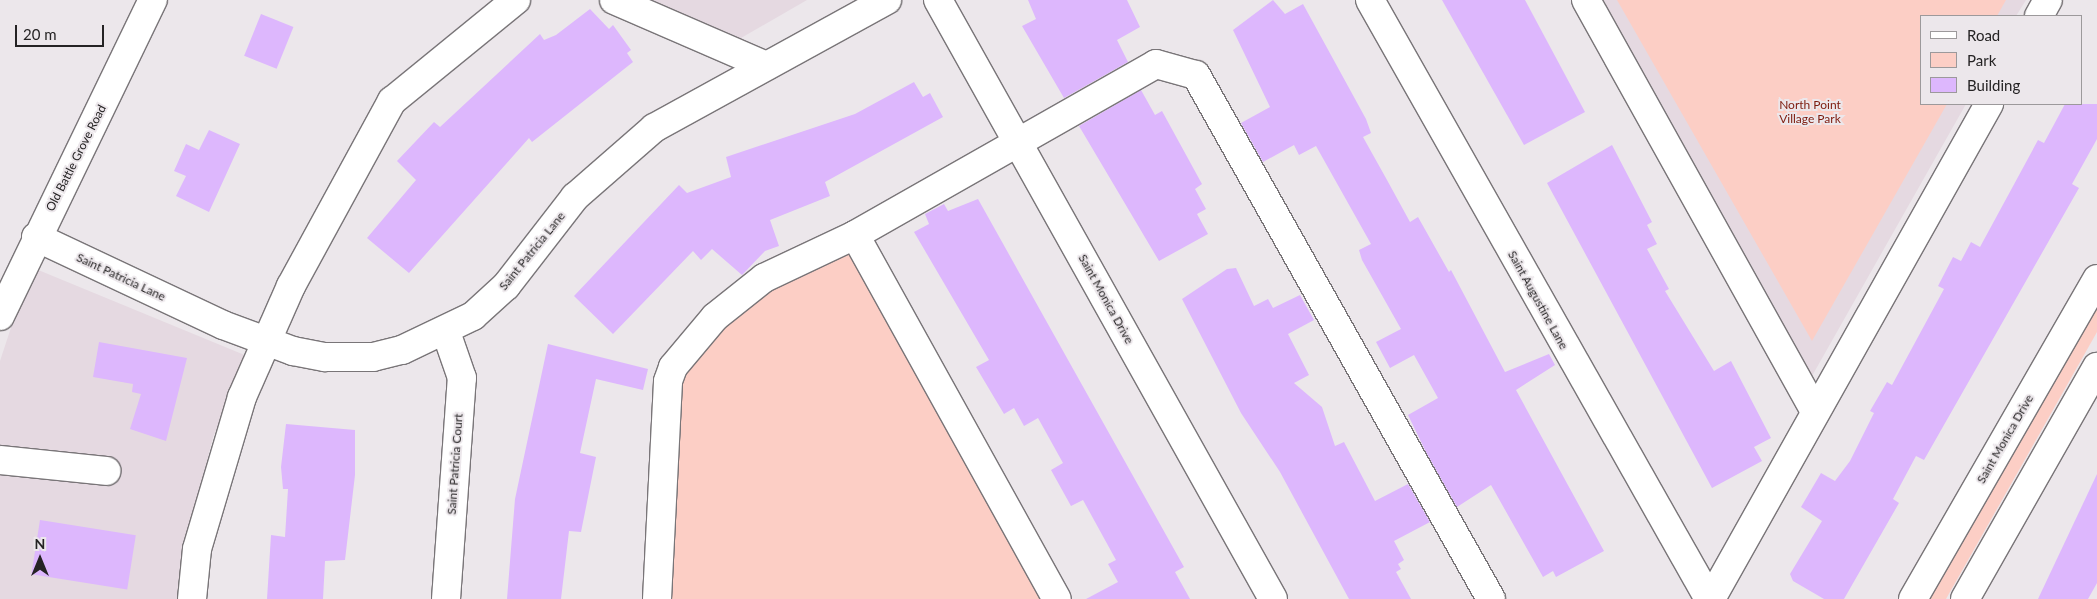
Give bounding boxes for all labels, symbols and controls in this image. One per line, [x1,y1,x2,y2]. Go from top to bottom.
scale bar [18,15,106,47]
legend [1920,15,2082,105]
text: 20 m [23,25,57,43]
text: Road [1967,26,2000,44]
text: Park [1967,51,1996,69]
text: Building [1967,76,2020,94]
park label: North Point Village Park [1779,98,1841,126]
street label: Old Battle Grove Road [43,102,109,214]
street label: Saint Patricia Lane [496,209,568,293]
street label: Saint Augustine Lane [1505,248,1571,352]
street label: Saint Patricia Lane [74,250,168,304]
street label: Saint Monica Drive [1075,252,1137,346]
street label: Saint Monica Drive [1974,392,2036,486]
street label: Saint Patricia Court [444,413,466,515]
north arrow [15,534,65,584]
text: N [35,535,45,552]

